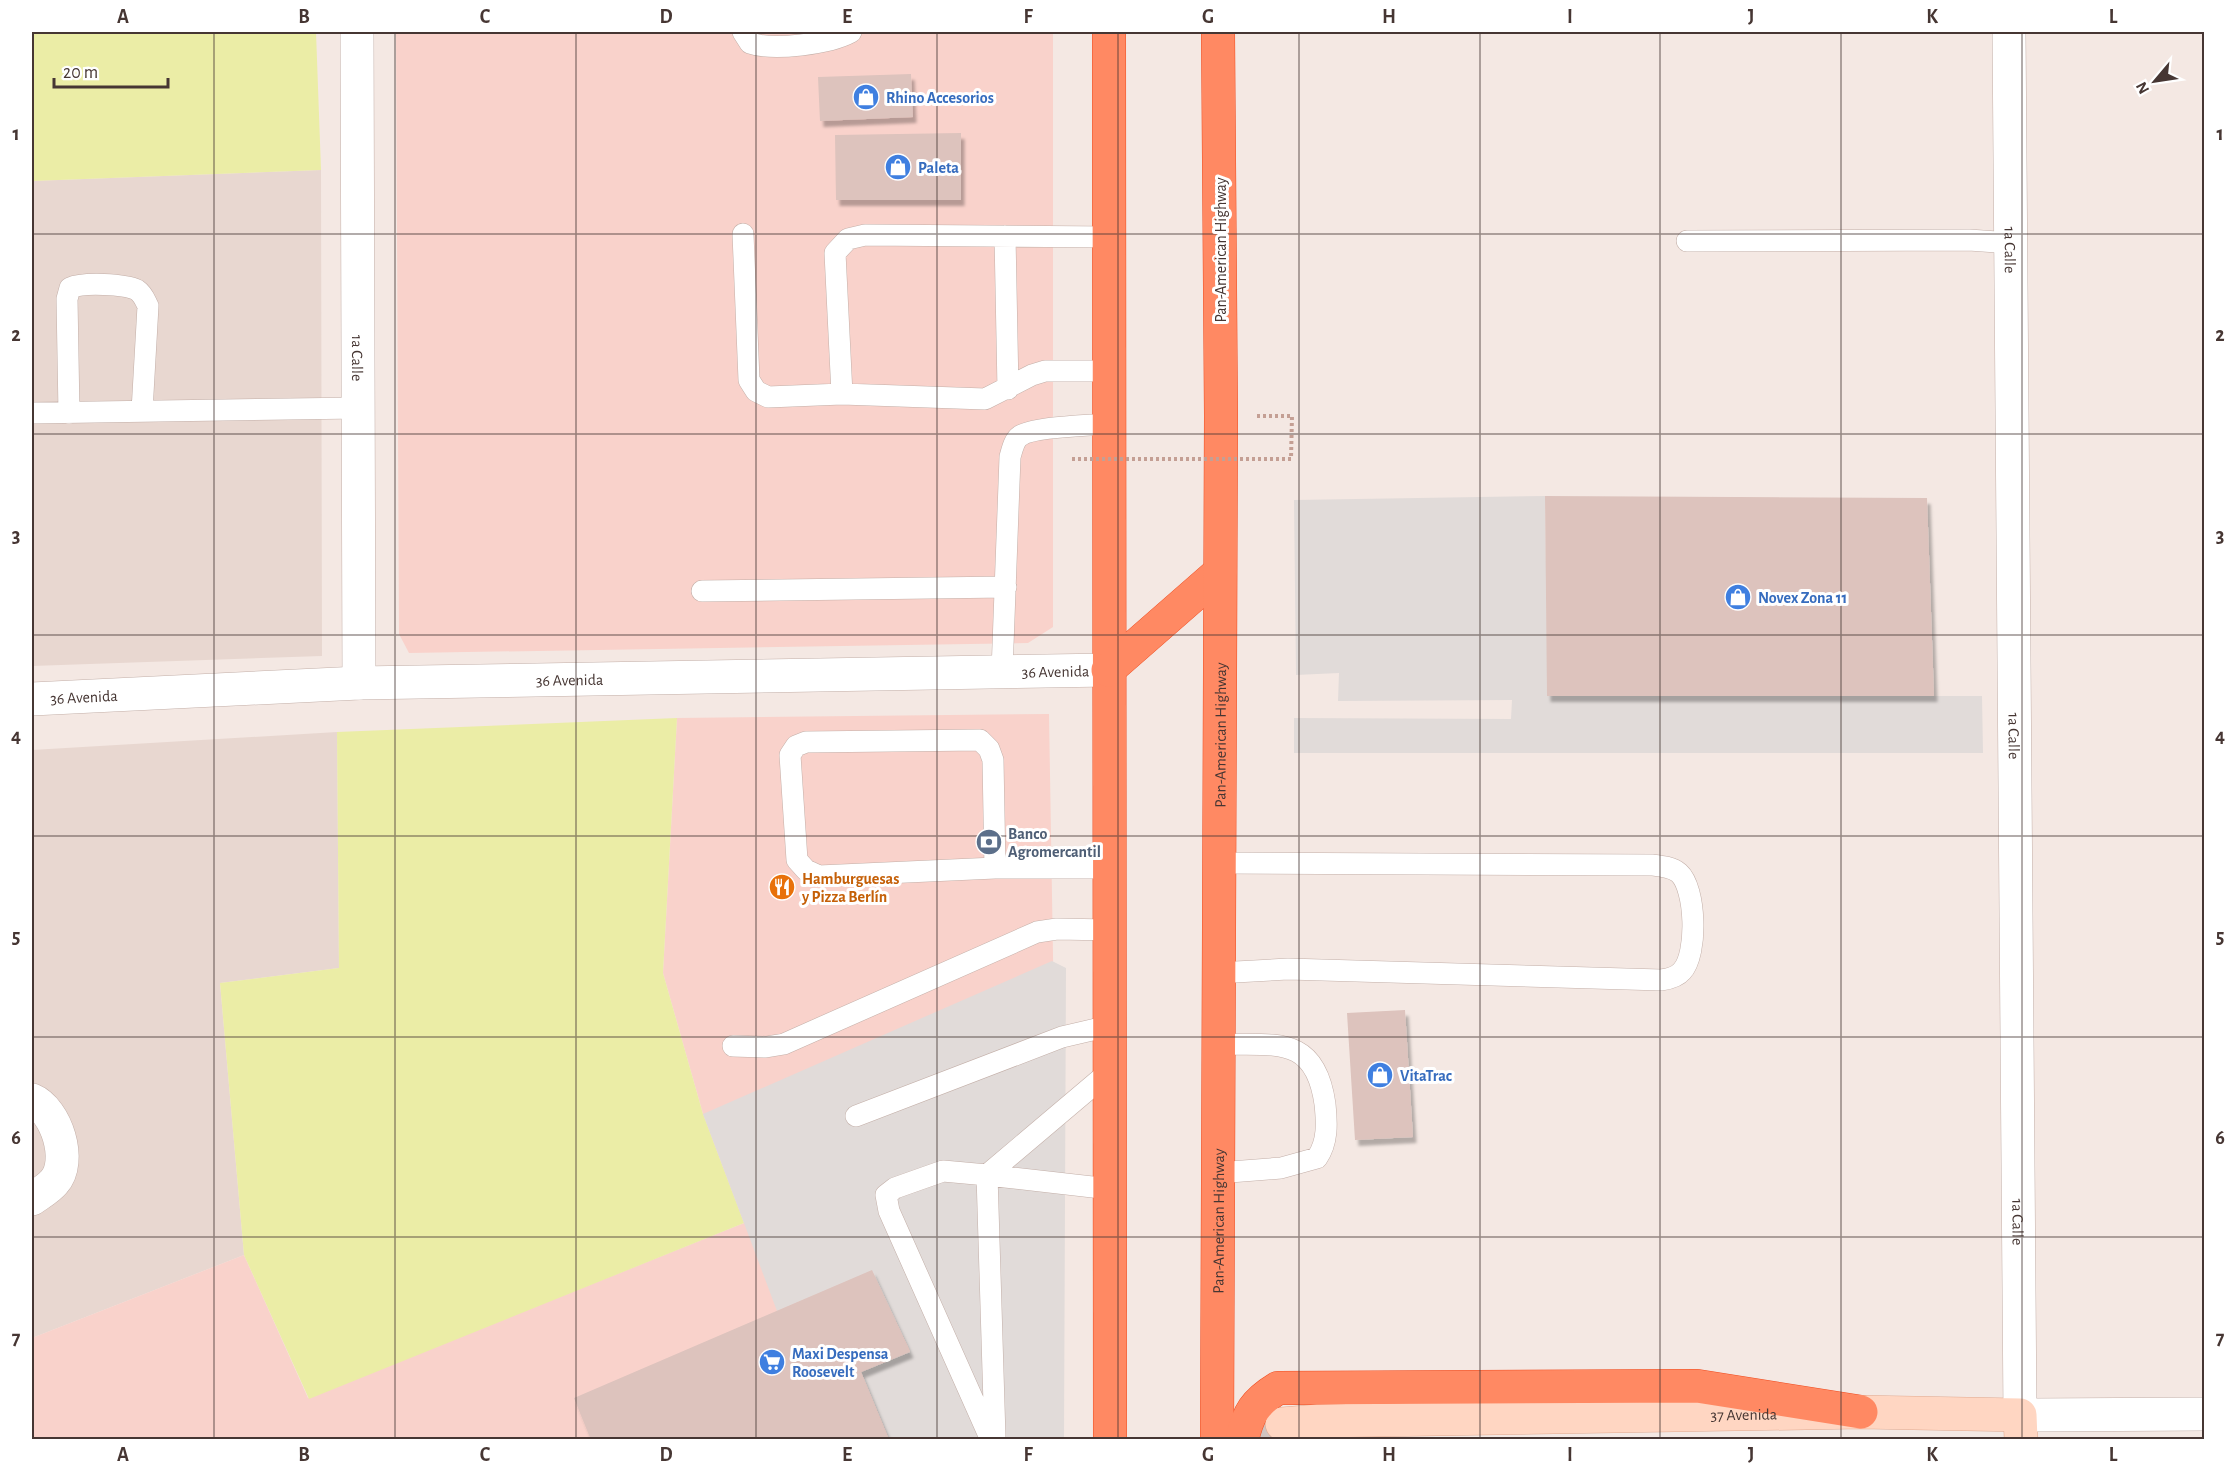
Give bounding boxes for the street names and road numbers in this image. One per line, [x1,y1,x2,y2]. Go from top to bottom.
street label: Pan-American Highway [1213,177,1230,323]
street label: 1a Calle [2002,227,2018,273]
street label: 1a Calle [349,335,365,381]
street label: Pan-American Highway [1212,662,1230,808]
street label: 36 Avenida [1022,663,1089,680]
street label: 36 Avenida [536,672,603,689]
street label: 36 Avenida [50,688,118,707]
street label: 1a Calle [2005,713,2022,759]
street label: Pan-American Highway [1211,1148,1228,1294]
street label: 1a Calle [2009,1199,2026,1245]
street label: 37 Avenida [1710,1406,1777,1423]

